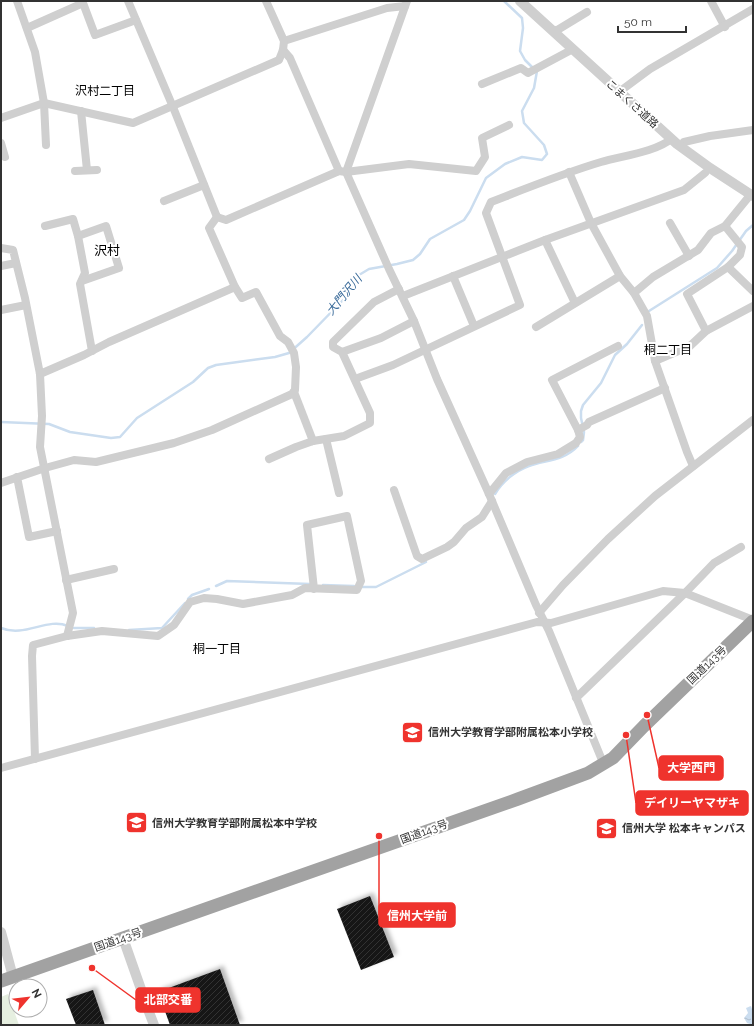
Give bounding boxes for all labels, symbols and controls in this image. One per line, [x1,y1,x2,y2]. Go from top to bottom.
scale bar [618,8,686,34]
text: 50 m [624,15,652,29]
street label: こまくさ道路 [603,77,661,131]
district label: 沢村二丁目 [75,84,135,98]
district label: 沢村 [94,243,120,258]
water label: 大門沢川 [323,271,366,318]
district label: 桐二丁目 [644,343,692,357]
district label: 桐一丁目 [193,642,241,656]
street label: 国道143号 [685,643,729,687]
school or university icon: 信州大学教育学部附属松本小学校 [400,719,426,745]
place label: 信州大学教育学部附属松本小学校 [428,726,593,739]
callout: 大学西門 [659,756,723,780]
text: 大学西門 [667,761,715,775]
callout: デイリーヤマザキ [636,791,748,815]
text: デイリーヤマザキ [644,796,740,810]
school or university icon: 信州大学教育学部附属松本中学校 [123,810,149,836]
school or university icon: 信州大学 松本キャンパス [593,815,619,841]
place label: 信州大学教育学部附属松本中学校 [152,817,317,830]
street label: 国道143号 [398,817,450,847]
place label: 信州大学 松本キャンパス [622,822,746,835]
callout: 信州大学前 [379,903,455,927]
text: 信州大学前 [387,909,447,923]
street label: 国道143号 [92,926,144,954]
north arrow [8,978,48,1018]
text: N [29,987,44,1000]
callout: 北部交番 [136,988,200,1012]
text: 北部交番 [144,993,193,1007]

